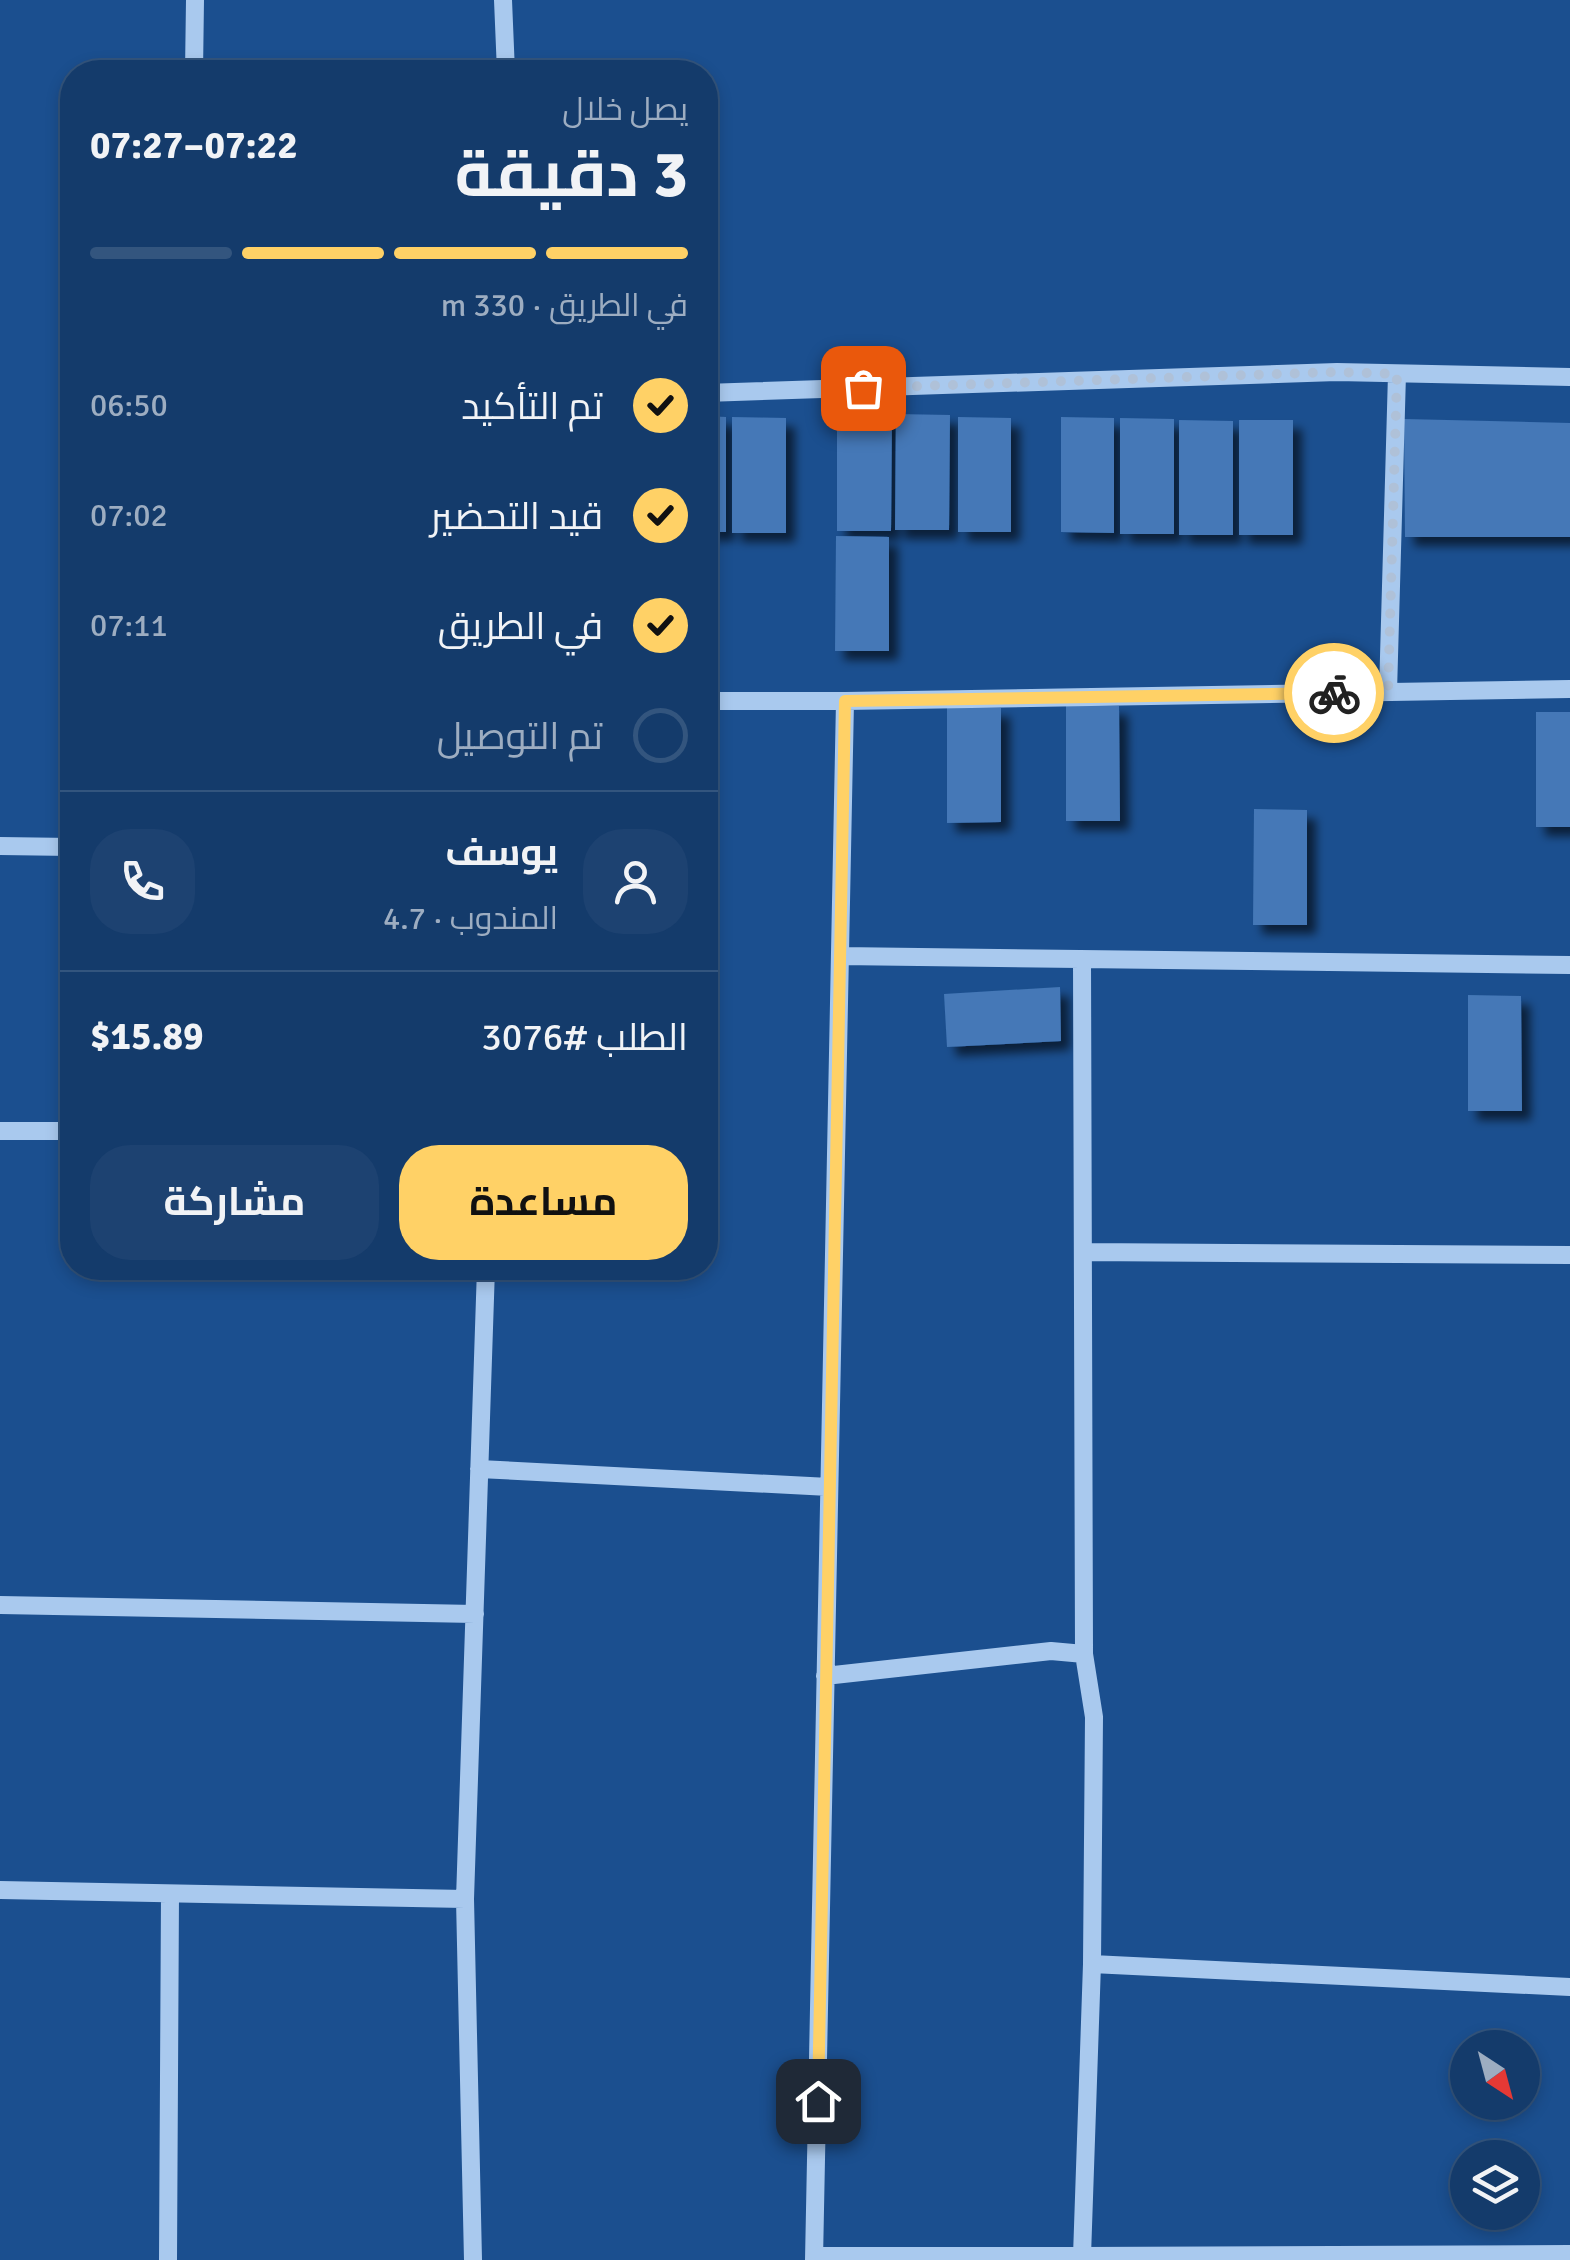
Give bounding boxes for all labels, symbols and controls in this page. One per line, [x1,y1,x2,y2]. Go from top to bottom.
text: يصل خلال [562,90,688,129]
text: 07:22–07:27 [90,122,298,169]
text: 3 دقيقة [455,135,688,215]
text: في الطريق · 330 m [441,286,688,325]
pin [821,346,906,431]
icon: bag [836,361,891,416]
icon: check [633,378,688,433]
text: تم التأكيد [461,383,603,430]
text: 06:50 [90,386,168,425]
icon: check [633,488,688,543]
text: قيد التحضير [430,493,603,540]
text: 07:02 [90,496,168,535]
icon: check [633,598,688,653]
text: في الطريق [438,603,603,650]
text: 07:11 [90,606,168,645]
courier [1284,643,1384,743]
icon: bike [1307,666,1362,721]
text: تم التوصيل [437,713,603,760]
button: phone [90,829,195,934]
text: يوسف [445,829,558,876]
button: person [583,829,688,934]
text: المندوب · 4.7 [383,899,558,938]
text: $15.89 [90,1013,204,1060]
text: الطلب #3076 [481,1014,688,1061]
button: مشاركة [90,1145,379,1260]
button: مساعدة [399,1145,688,1260]
north arrow [1450,2030,1540,2120]
map controls [1450,2030,1540,2230]
pin [776,2059,861,2144]
icon: home [791,2074,846,2129]
button: layers [1450,2140,1540,2230]

